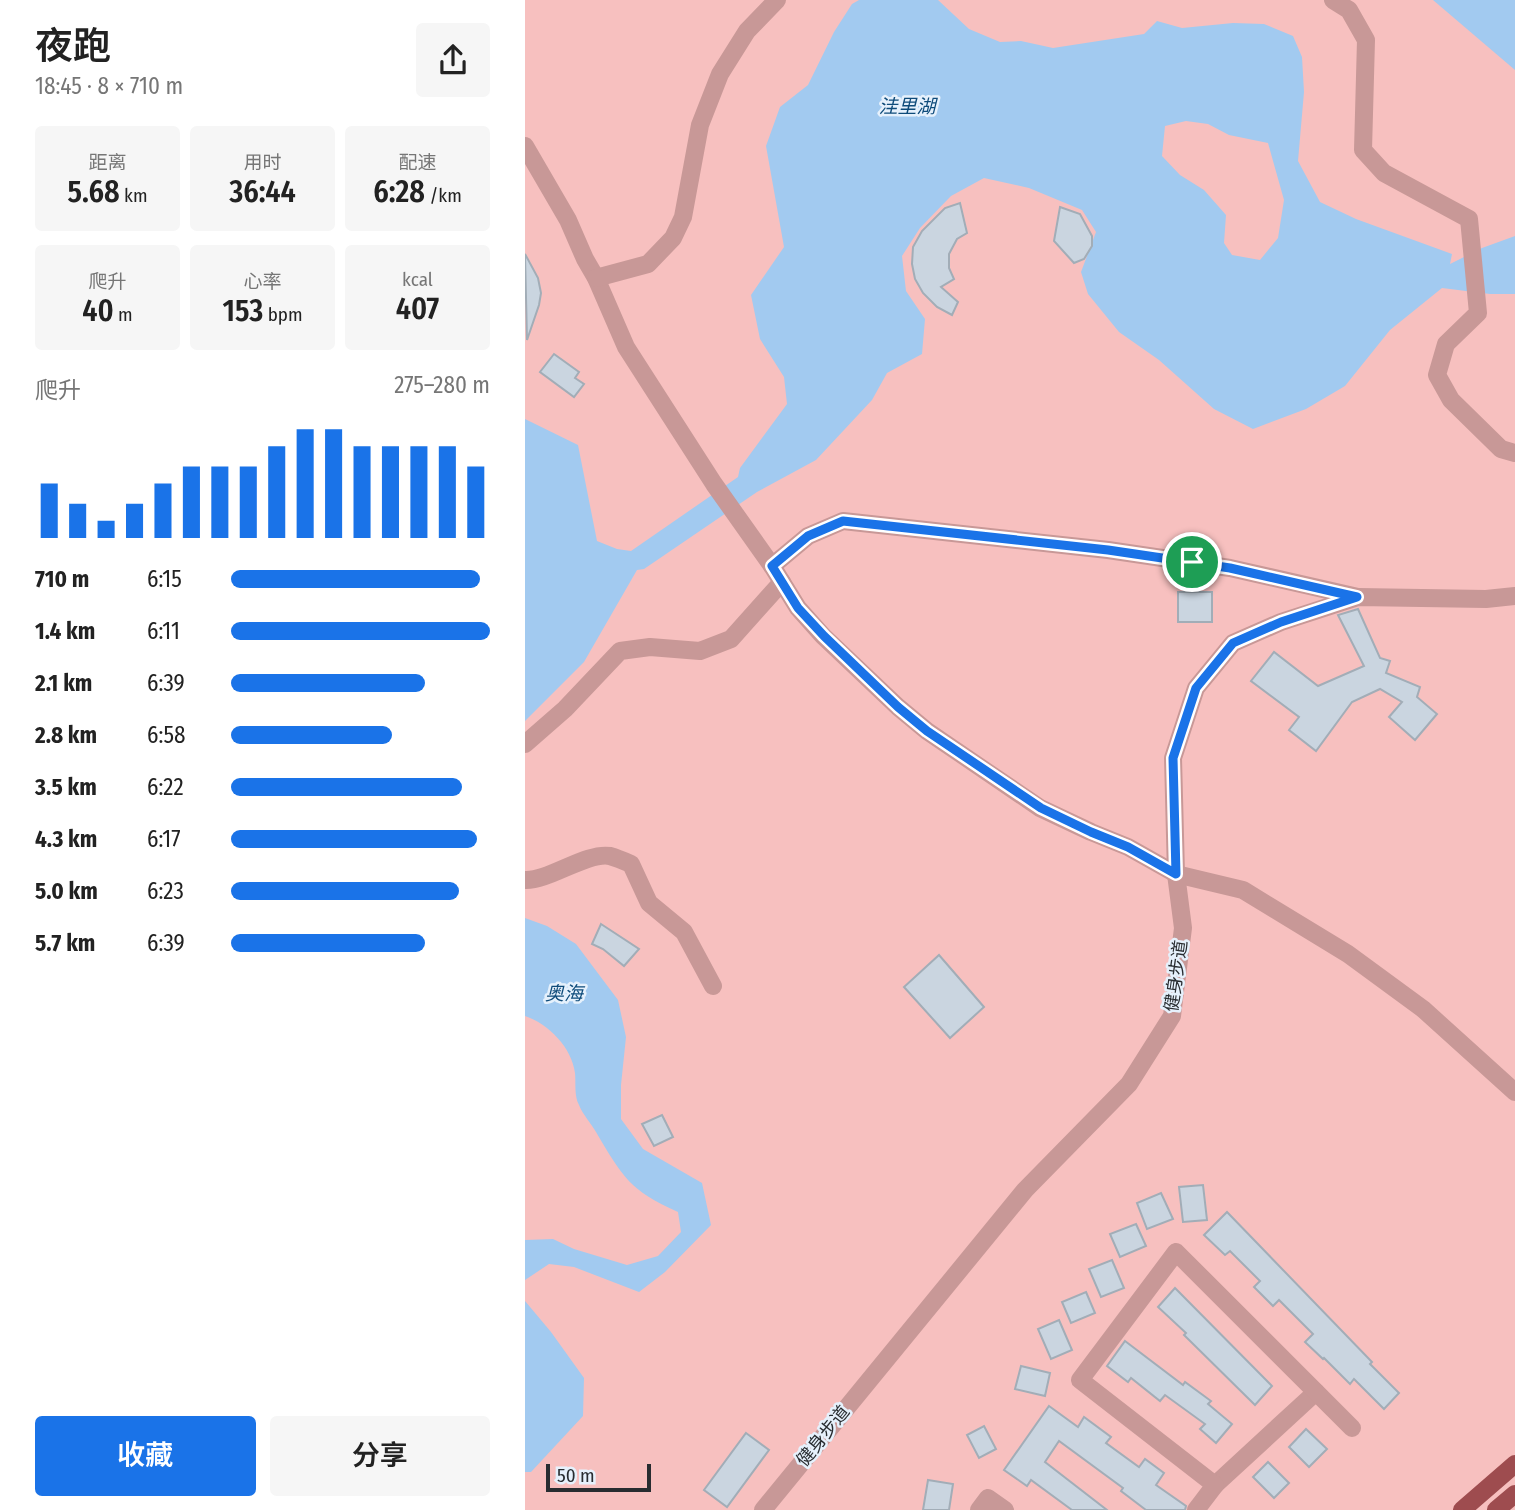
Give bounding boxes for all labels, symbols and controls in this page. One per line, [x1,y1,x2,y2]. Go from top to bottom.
text: 夜跑 [35,23,111,69]
button: share [416,23,490,97]
text: 18:45 · 8 × 710 m [35,72,183,100]
water label: 洼里湖 [878,95,938,118]
text: 距离 [88,151,127,174]
text: 用时 [243,151,282,174]
text: 配速 [398,151,437,174]
text: 5.68 [67,174,120,210]
text: 36:44 [229,174,296,210]
text: 6:28 [373,174,425,210]
text: km [120,184,148,207]
text: /km [425,184,462,207]
text: kcal [402,268,433,291]
text: 爬升 [88,270,127,293]
text: 心率 [243,270,282,293]
text: 407 [396,291,439,327]
text: 40 [82,293,114,329]
text: 153 [222,293,263,329]
text: m [114,303,133,326]
text: bpm [263,303,303,326]
text: 275–280 m [394,371,490,399]
text: 爬升 [35,376,81,404]
pin [1162,532,1222,592]
icon: arrive [1173,543,1211,581]
text: 710 m [35,565,89,593]
text: 6:15 [147,565,182,593]
text: 1.4 km [35,617,95,645]
text: 6:11 [147,617,180,645]
text: 2.1 km [35,669,92,697]
text: 6:39 [147,669,185,697]
text: 2.8 km [35,721,97,749]
text: 6:58 [147,721,185,749]
text: 3.5 km [35,773,97,801]
text: 6:22 [147,773,184,801]
text: 4.3 km [35,825,97,853]
text: 6:17 [147,825,181,853]
text: 5.0 km [35,877,98,905]
text: 6:23 [147,877,184,905]
text: 5.7 km [35,929,95,957]
text: 6:39 [147,929,185,957]
street label: 健身步道 [1160,939,1192,1013]
water label: 奥海 [545,982,586,1005]
street label: 健身步道 [792,1401,854,1471]
button: 收藏 [35,1416,256,1496]
button: 分享 [270,1416,490,1496]
scale bar [546,1461,651,1493]
text: 50 m [557,1464,595,1487]

